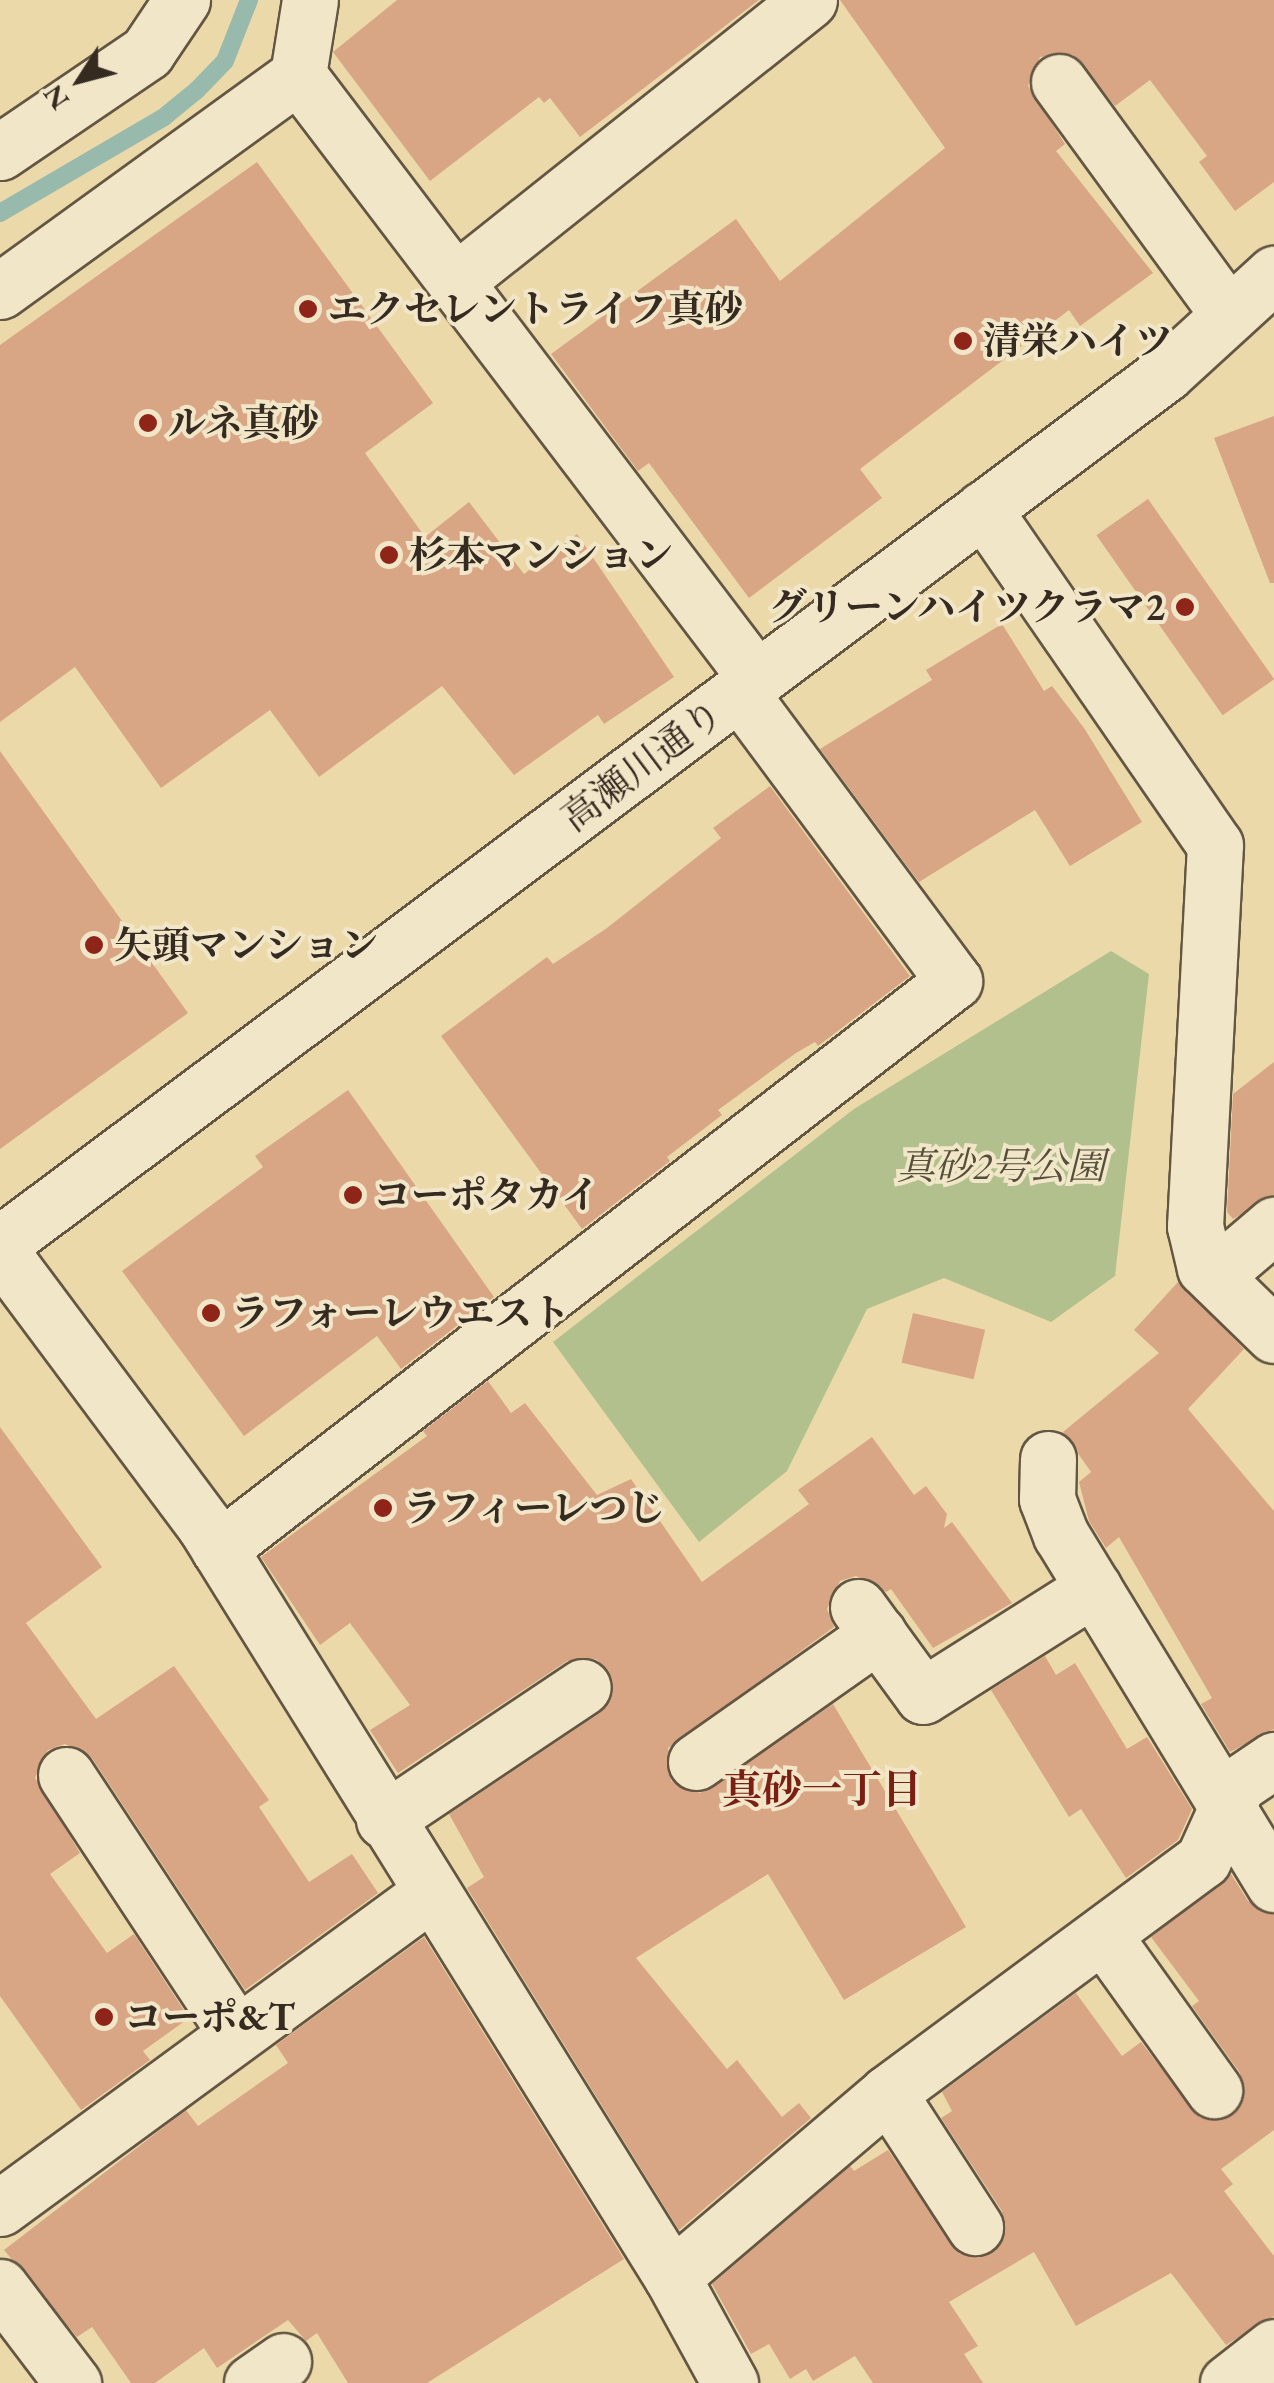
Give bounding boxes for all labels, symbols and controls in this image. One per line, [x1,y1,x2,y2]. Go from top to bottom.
north arrow [30,30,130,130]
text: N [35,78,77,117]
place label: エクセレントライフ真砂 [328,286,746,332]
marker: エクセレントライフ真砂 [297,298,319,320]
place label: 清栄ハイツ [983,318,1173,364]
marker: 清栄ハイツ [952,330,974,352]
place label: ルネ真砂 [168,400,320,446]
marker: ルネ真砂 [137,412,159,434]
place label: 杉本マンション [409,532,675,578]
marker: 杉本マンション [378,544,400,566]
place label: グリーンハイツクラマ2 [765,584,1165,630]
marker: グリーンハイツクラマ2 [1174,596,1196,618]
street label: 高瀬川通り [552,690,732,840]
place label: 矢頭マンション [114,922,380,968]
marker: 矢頭マンション [83,934,105,956]
park label: 真砂2号公園 [897,1143,1105,1189]
place label: コーポタカイ [373,1172,601,1218]
marker: コーポタカイ [342,1184,364,1206]
place label: ラフォーレウエスト [231,1290,573,1336]
marker: ラフォーレウエスト [200,1302,222,1324]
place label: ラフィーレつじ [403,1485,669,1531]
marker: ラフィーレつじ [372,1497,394,1519]
district label: 真砂一丁目 [722,1765,922,1813]
place label: コーポ&T [124,1994,292,2040]
marker: コーポ&T [93,2006,115,2028]

